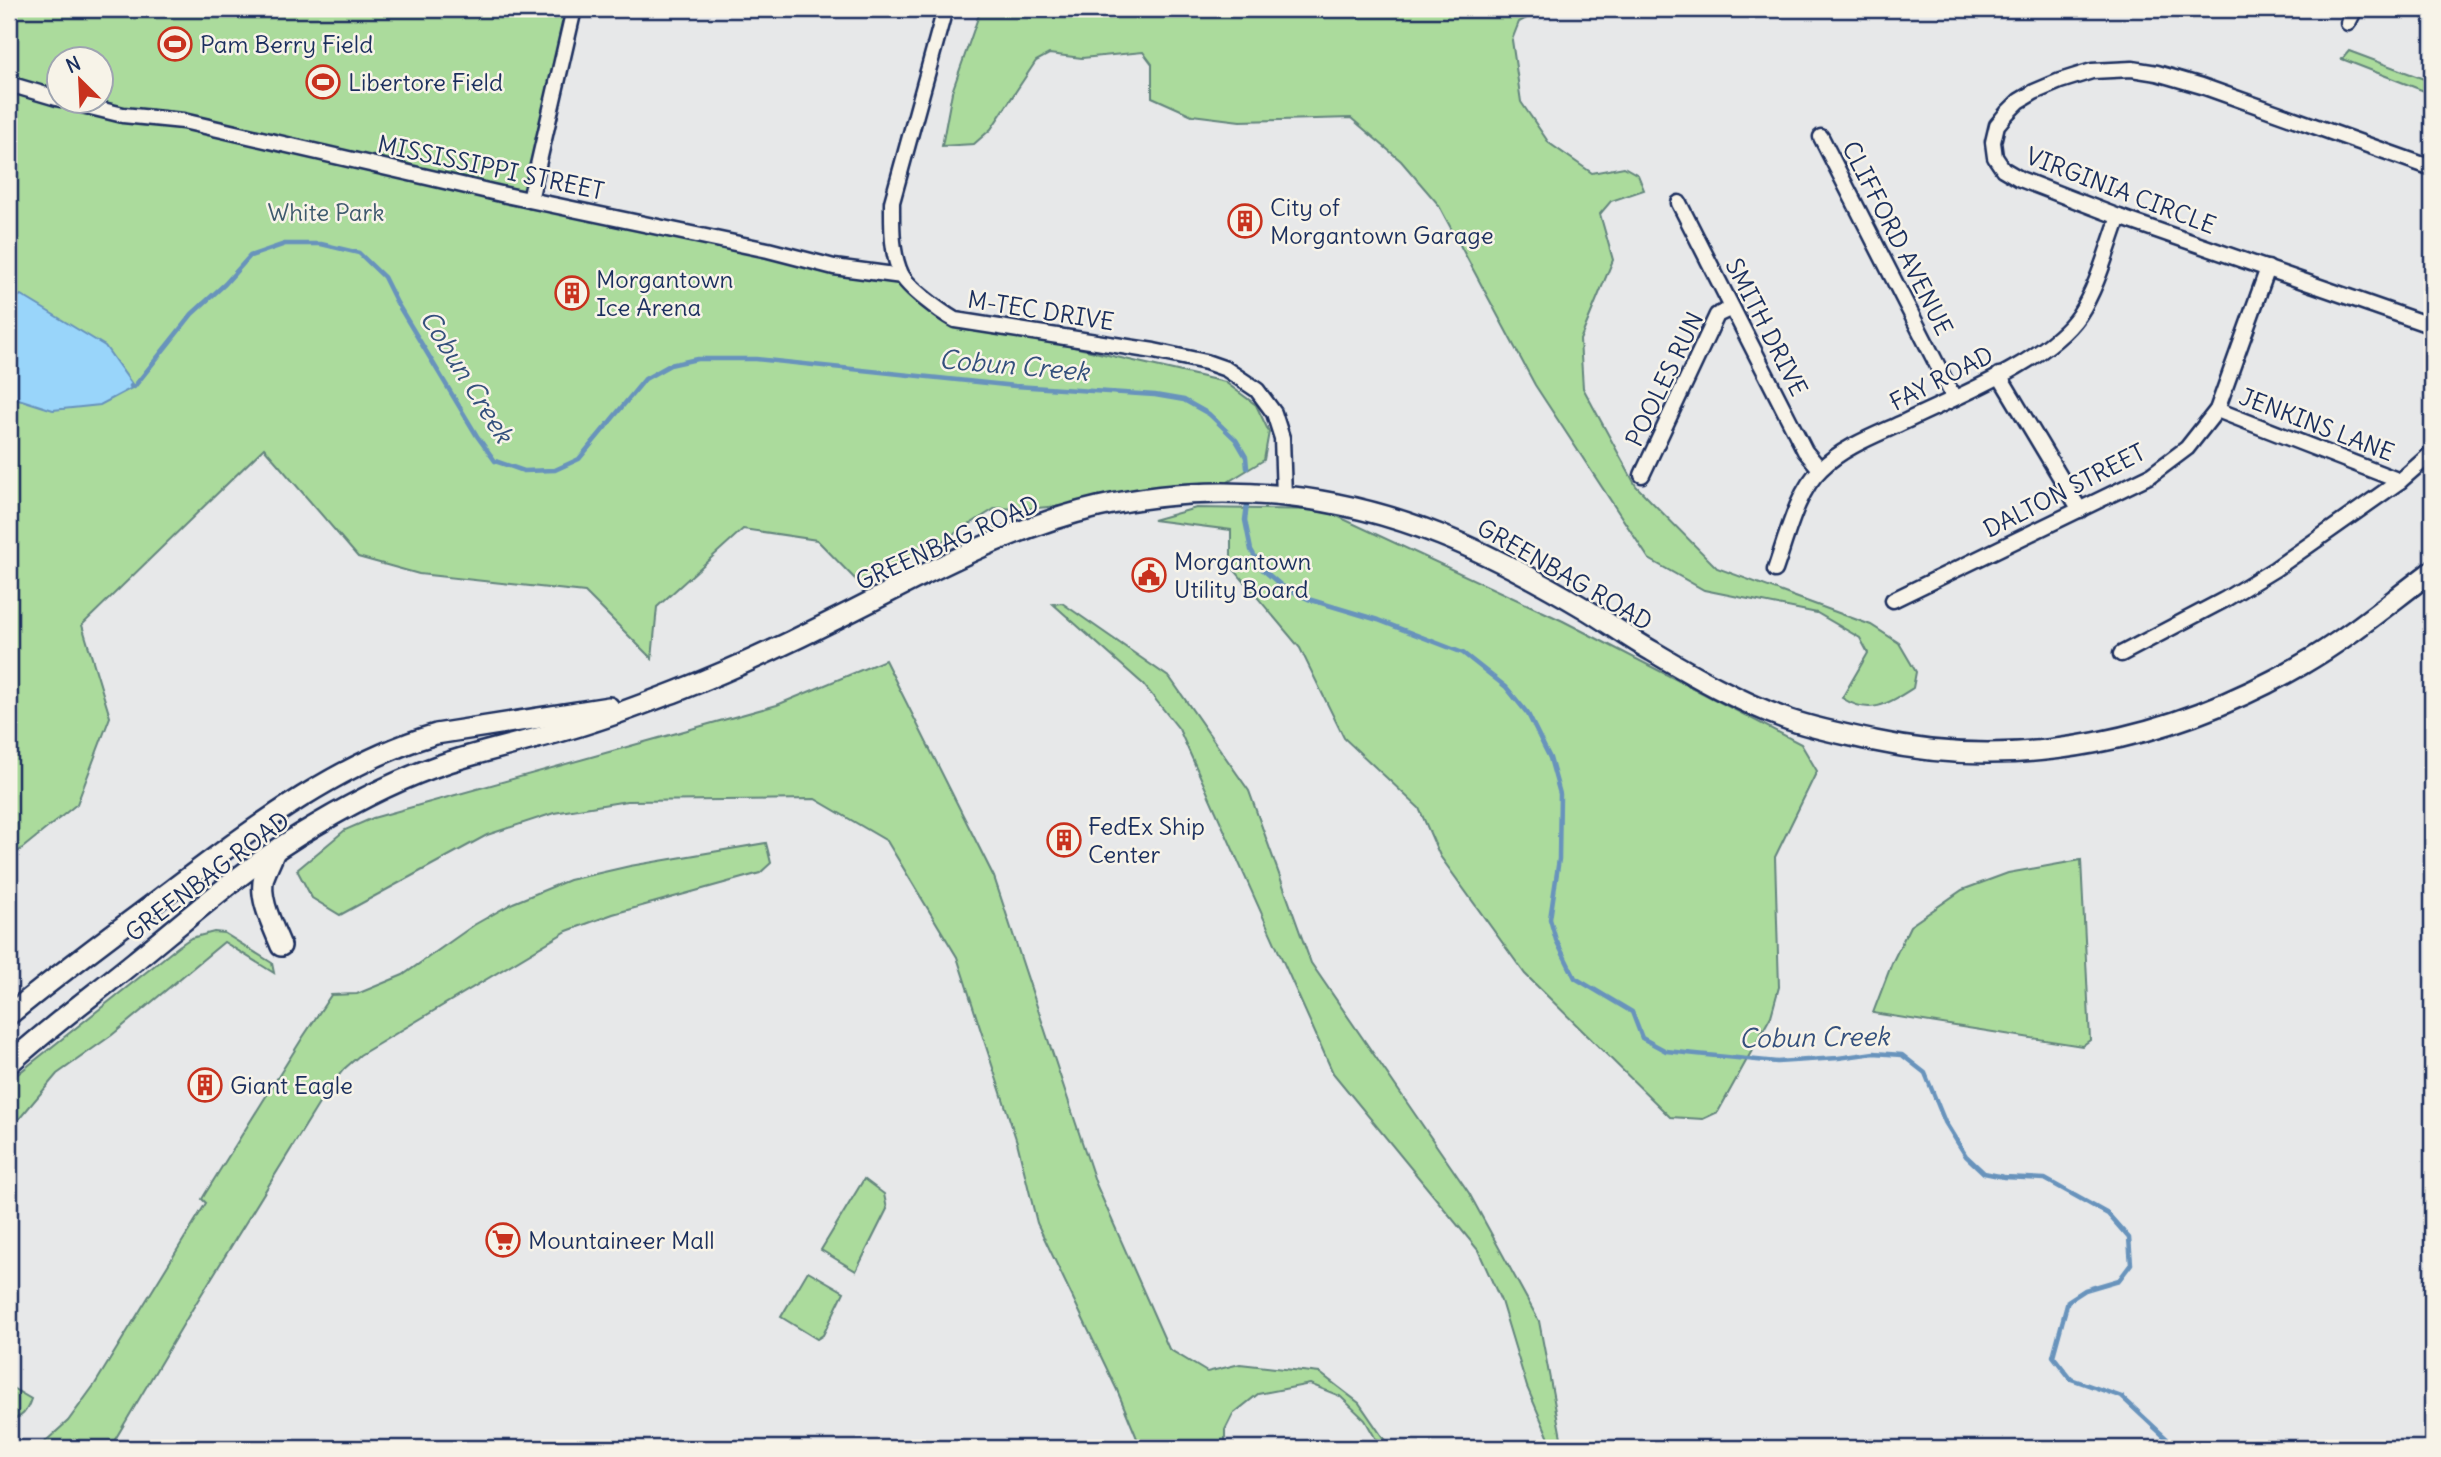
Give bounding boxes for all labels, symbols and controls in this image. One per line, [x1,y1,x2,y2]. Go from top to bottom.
sports icon: Pam Berry Field [156,25,194,63]
place label: Pam Berry Field [200,29,373,59]
north arrow [46,46,116,116]
text: N [62,51,84,78]
sports icon: Libertore Field [304,63,342,101]
place label: Libertore Field [348,67,503,97]
street label: MISSISSIPPI STREET [375,128,607,206]
street label: CLIFFORD AVENUE [1836,136,1960,340]
street label: VIRGINIA CIRCLE [2022,140,2220,240]
place label: City of Morgantown Garage [1270,192,1494,250]
park label: White Park [267,197,385,227]
building icon: City of Morgantown Garage [1226,202,1264,240]
street label: SMITH DRIVE [1719,253,1815,401]
place label: Morgantown Ice Arena [596,264,734,322]
building icon: Morgantown Ice Arena [553,274,591,312]
street label: M-TEC DRIVE [965,284,1117,336]
water label: Cobun Creek [413,304,522,450]
street label: POOLES RUN [1619,307,1709,451]
street label: FAY ROAD [1884,339,1998,417]
water label: Cobun Creek [938,342,1092,388]
street label: JENKINS LANE [2235,381,2399,467]
street label: DALTON STREET [1978,436,2150,544]
street label: GREENBAG ROAD [851,488,1043,596]
street label: GREENBAG ROAD [1472,512,1658,636]
place label: Morgantown Utility Board [1174,546,1312,604]
public building icon: Morgantown Utility Board [1130,556,1168,594]
street label: GREENBAG ROAD [119,805,295,947]
place label: FedEx Ship Center [1088,811,1205,869]
building icon: FedEx Ship Center [1045,821,1083,859]
water label: Cobun Creek [1739,1019,1891,1055]
building icon: Giant Eagle [186,1066,224,1104]
place label: Giant Eagle [230,1070,353,1100]
supermarket icon: Mountaineer Mall [484,1221,522,1259]
place label: Mountaineer Mall [528,1225,715,1255]

